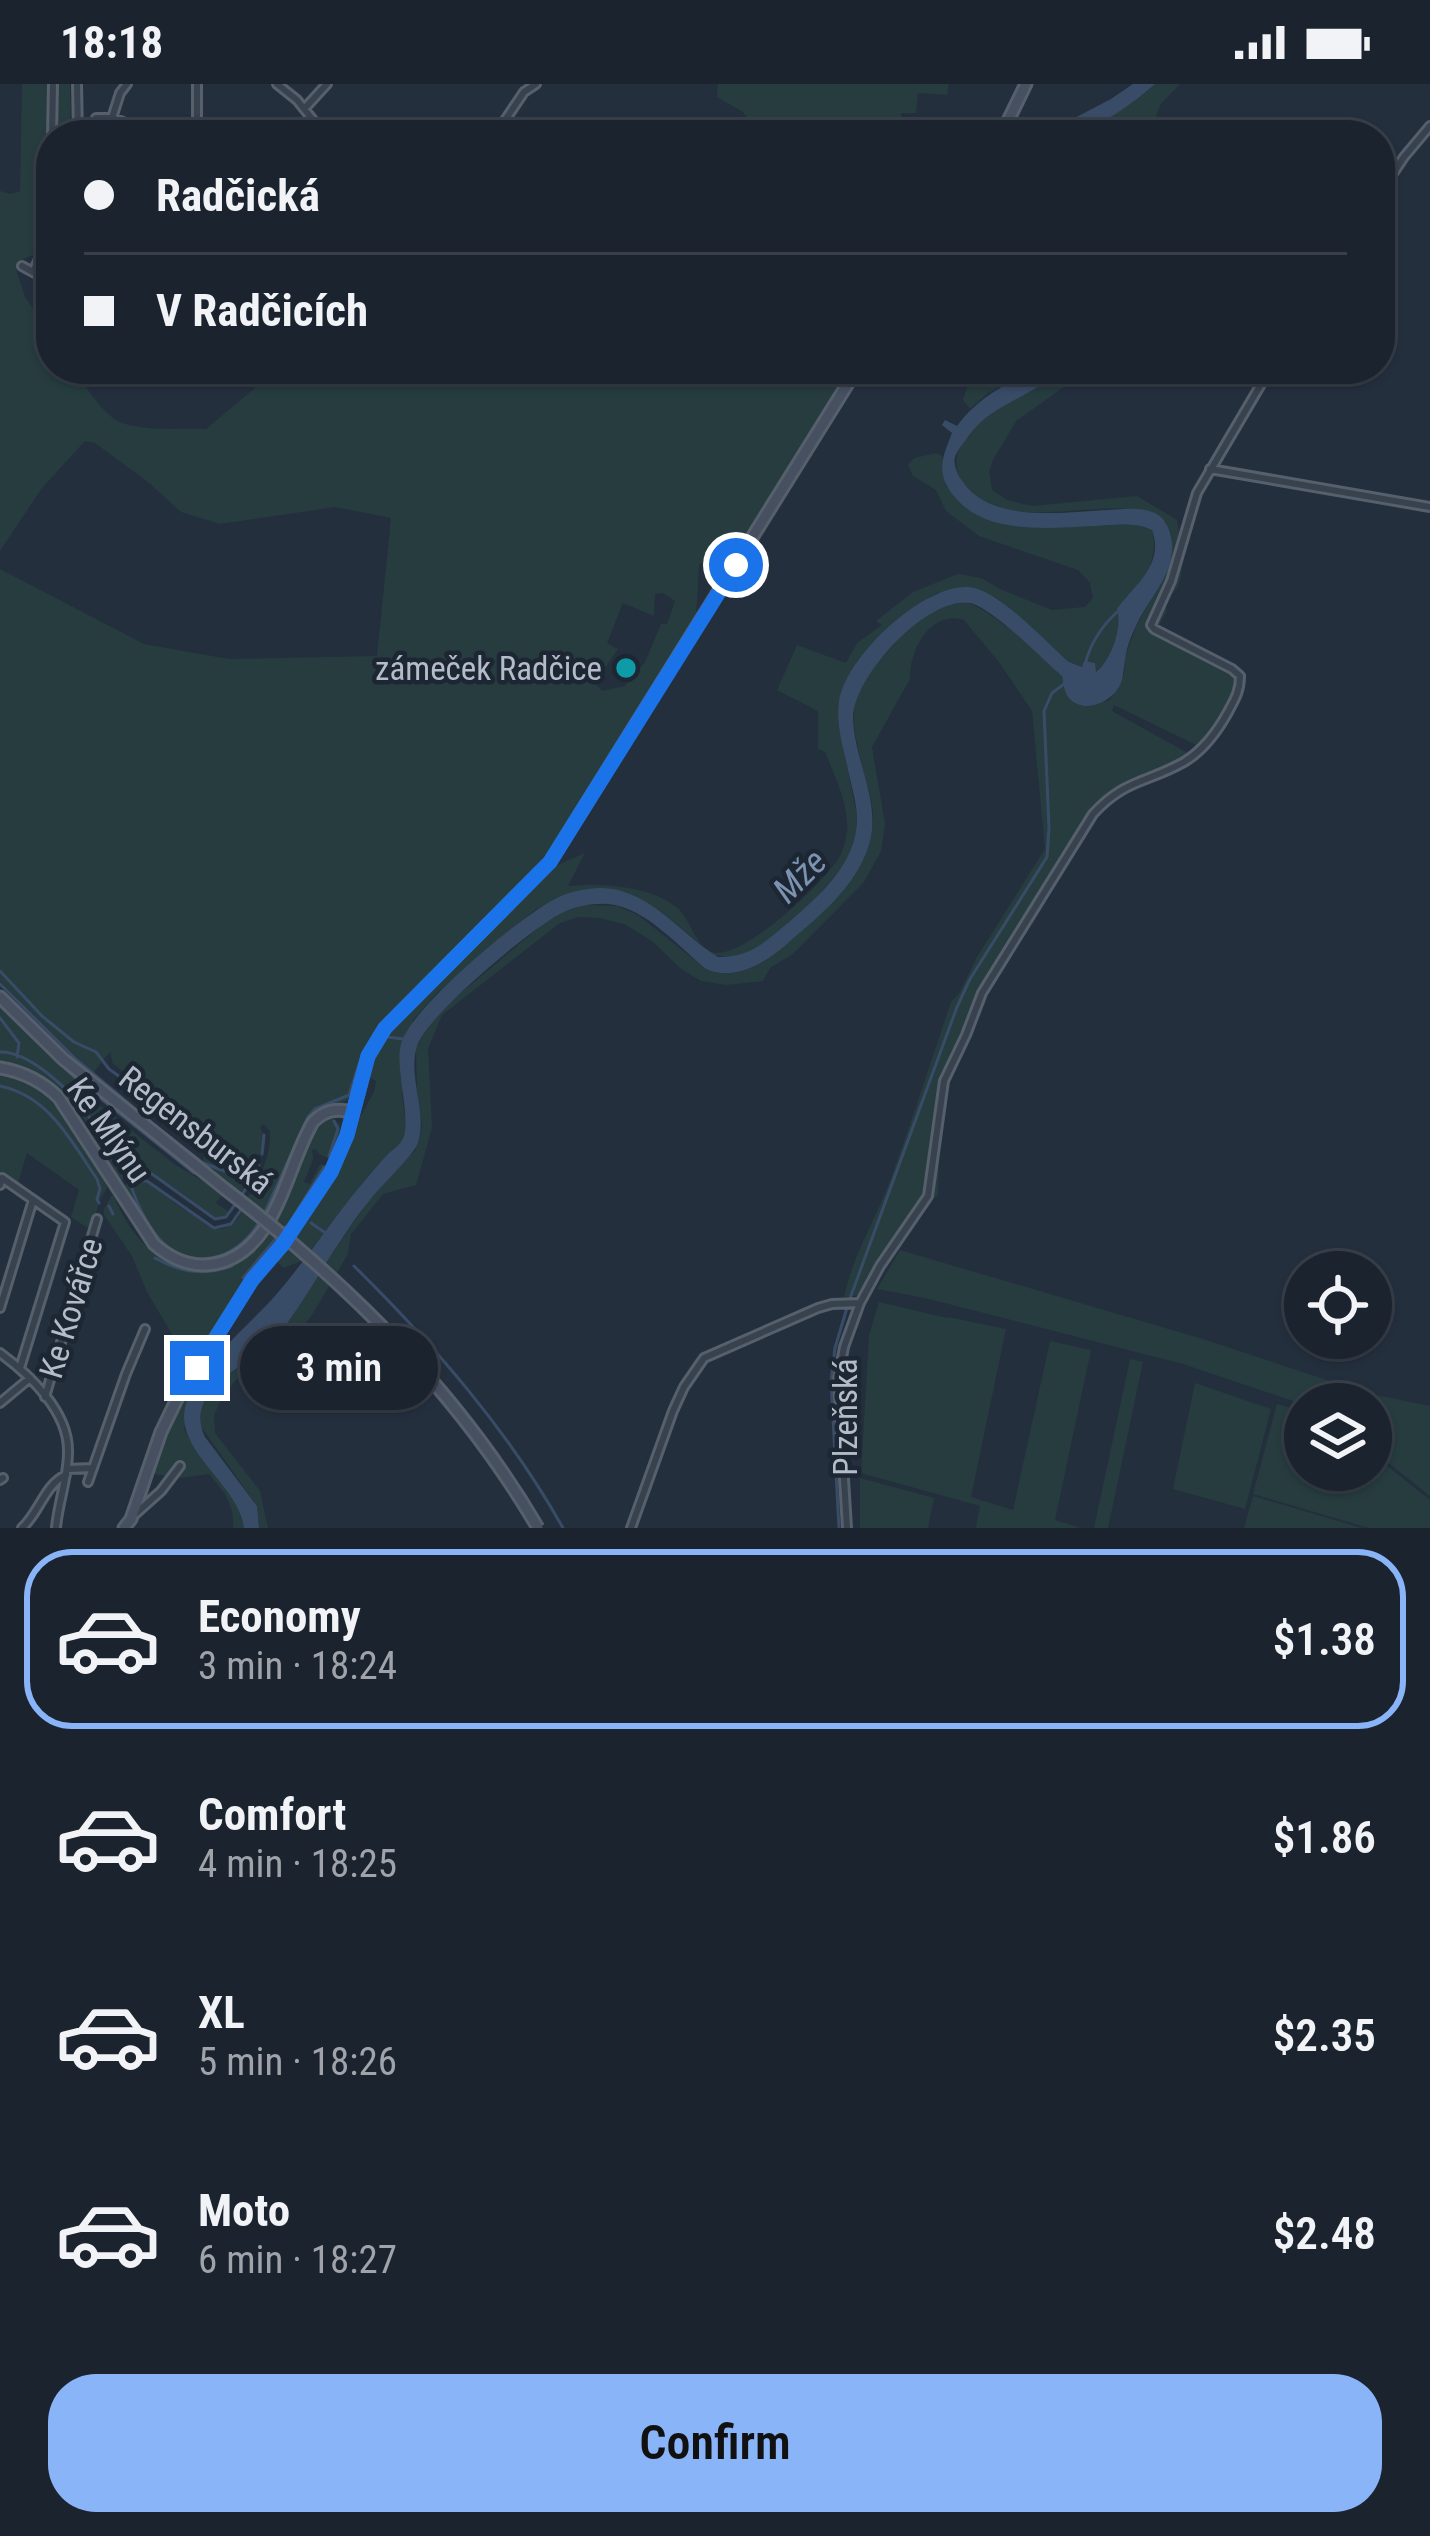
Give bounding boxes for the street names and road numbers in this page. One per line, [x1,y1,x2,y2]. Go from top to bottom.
street label: Regensburská [112,1058,280,1202]
street label: Ke Mlýnu [59,1070,159,1190]
street label: Ke Kovářce [31,1233,111,1383]
street label: Plzeňská [826,1358,865,1476]

